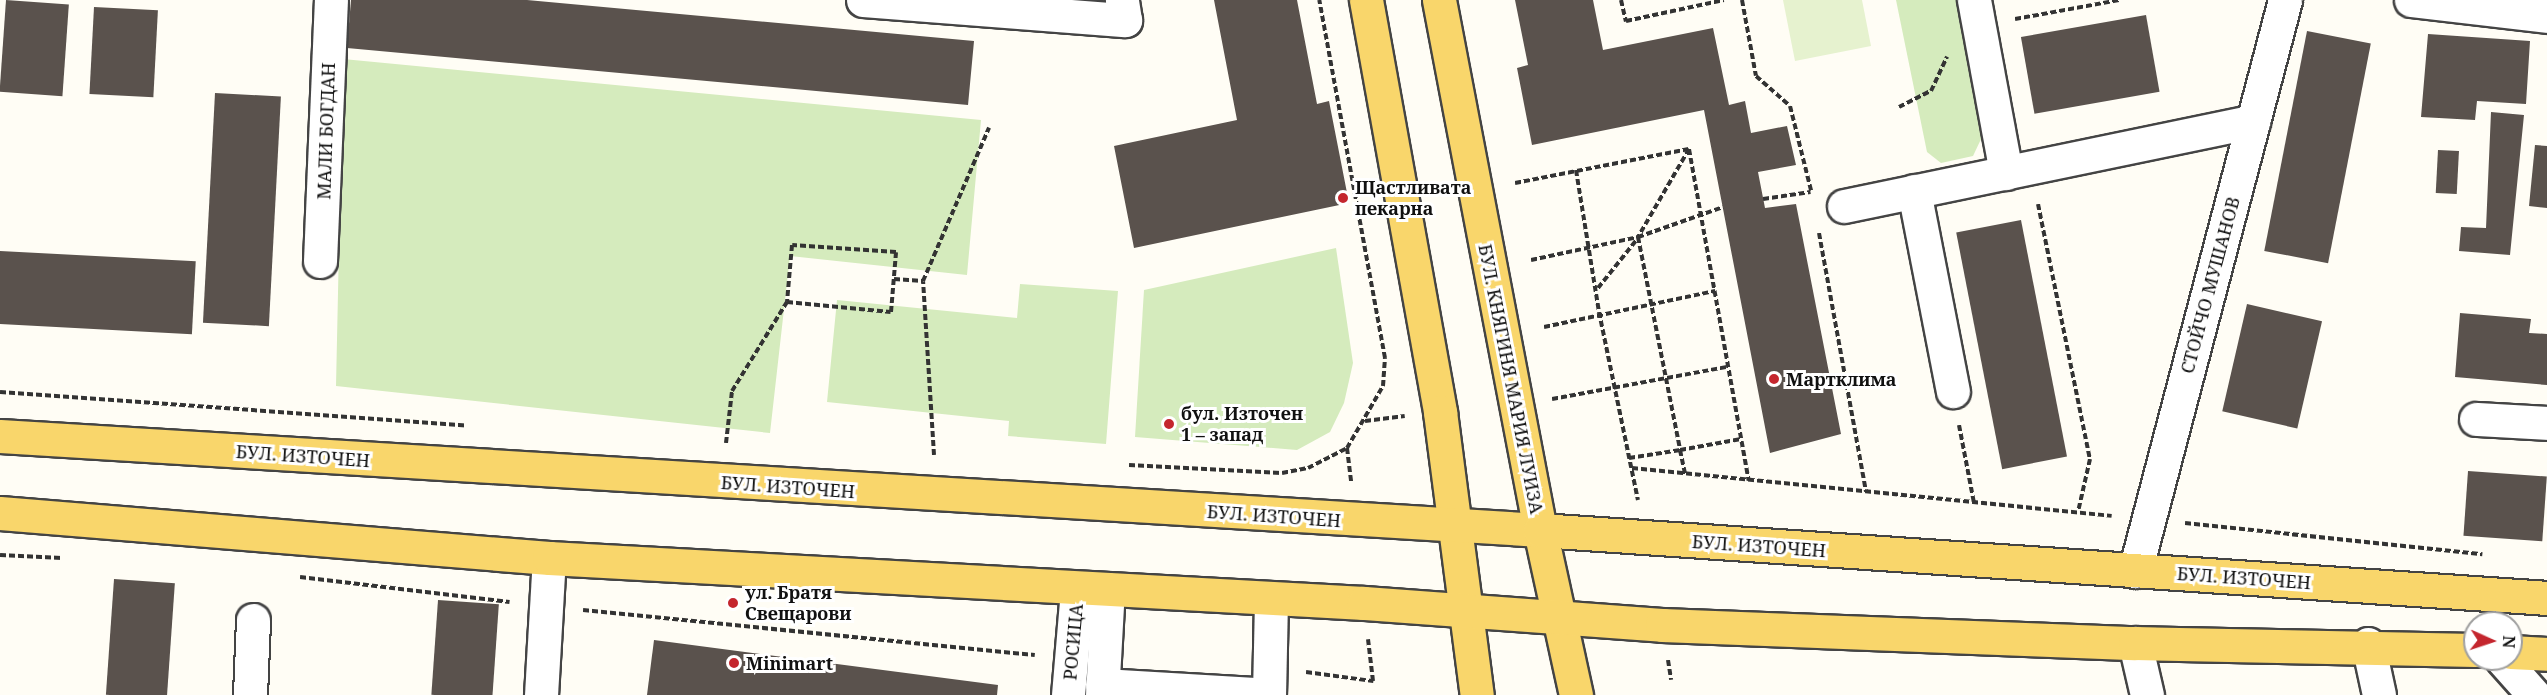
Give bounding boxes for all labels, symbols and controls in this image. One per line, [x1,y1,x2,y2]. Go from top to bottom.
street label: МАЛИ БОГДАН [313,62,339,200]
place label: Щастливата пекарна [1355,177,1471,219]
marker: Щастливата пекарна [1336,191,1350,205]
street label: СТОЙЧО МУШАНОВ [2176,194,2244,376]
street label: БУЛ. КНЯГИНЯ МАРИЯ ЛУИЗА [1474,242,1548,516]
place label: Мартклима [1786,368,1896,390]
marker: Мартклима [1767,372,1781,386]
place label: бул. Източен 1 – запад [1181,403,1303,446]
marker: бул. Източен 1 – запад [1162,417,1176,431]
street label: БУЛ. ИЗТОЧЕН [235,441,371,471]
street label: БУЛ. ИЗТОЧЕН [720,472,856,502]
street label: БУЛ. ИЗТОЧЕН [1206,501,1342,531]
street label: БУЛ. ИЗТОЧЕН [1691,531,1827,561]
street label: БУЛ. ИЗТОЧЕН [2176,563,2312,593]
place label: ул. Братя Свещарови [745,582,851,624]
marker: ул. Братя Свещарови [726,596,740,610]
street label: РОСИЦА [1059,603,1087,681]
north arrow [2463,611,2523,671]
text: N [2498,635,2520,649]
place label: Minimart [746,652,833,674]
marker: Minimart [727,656,741,670]

